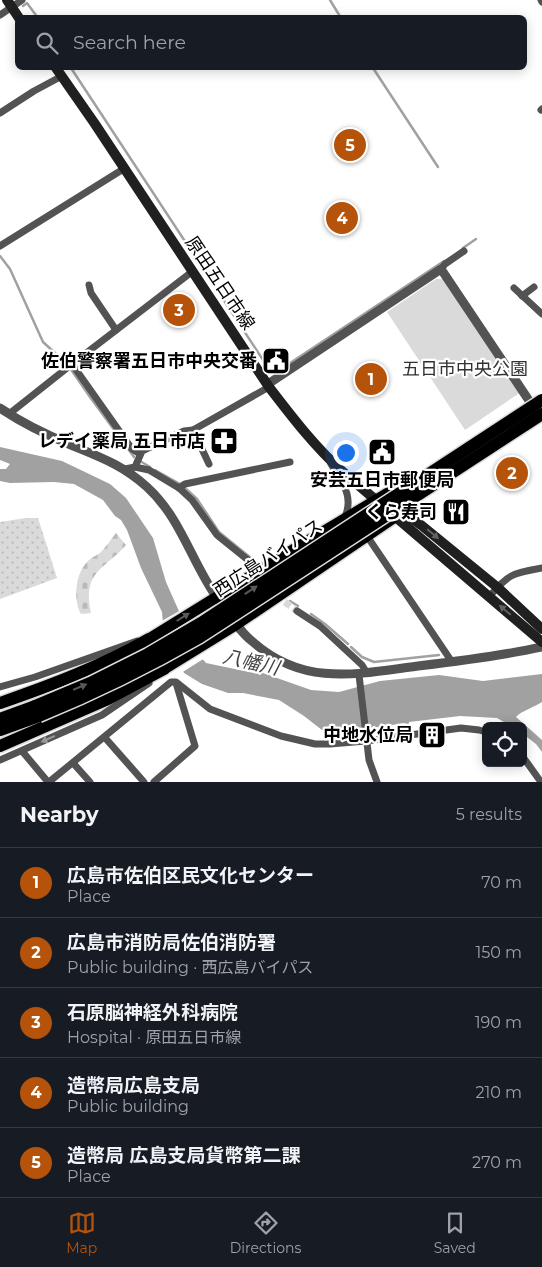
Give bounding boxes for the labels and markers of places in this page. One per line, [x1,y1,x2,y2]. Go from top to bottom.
pin: 5 [334,126,366,164]
pin: 4 [326,199,358,237]
pin: 3 [163,291,195,329]
public building icon: 佐伯警察署五日市中央交番 [261,346,291,376]
place label: 佐伯警察署五日市中央交番 [41,350,257,372]
pin: 1 [355,360,387,398]
pharmacy icon: レデイ薬局 五日市店 [209,426,239,456]
place label: レデイ薬局 五日市店 [38,430,205,452]
public building icon: 安芸五日市郵便局 [367,437,397,467]
pin: 2 [496,454,528,492]
place label: 安芸五日市郵便局 [310,469,454,491]
restaurant icon: くら寿司 [441,497,471,527]
place label: くら寿司 [365,501,437,523]
building icon: 中地水位局 [417,720,447,750]
place label: 中地水位局 [323,724,413,746]

